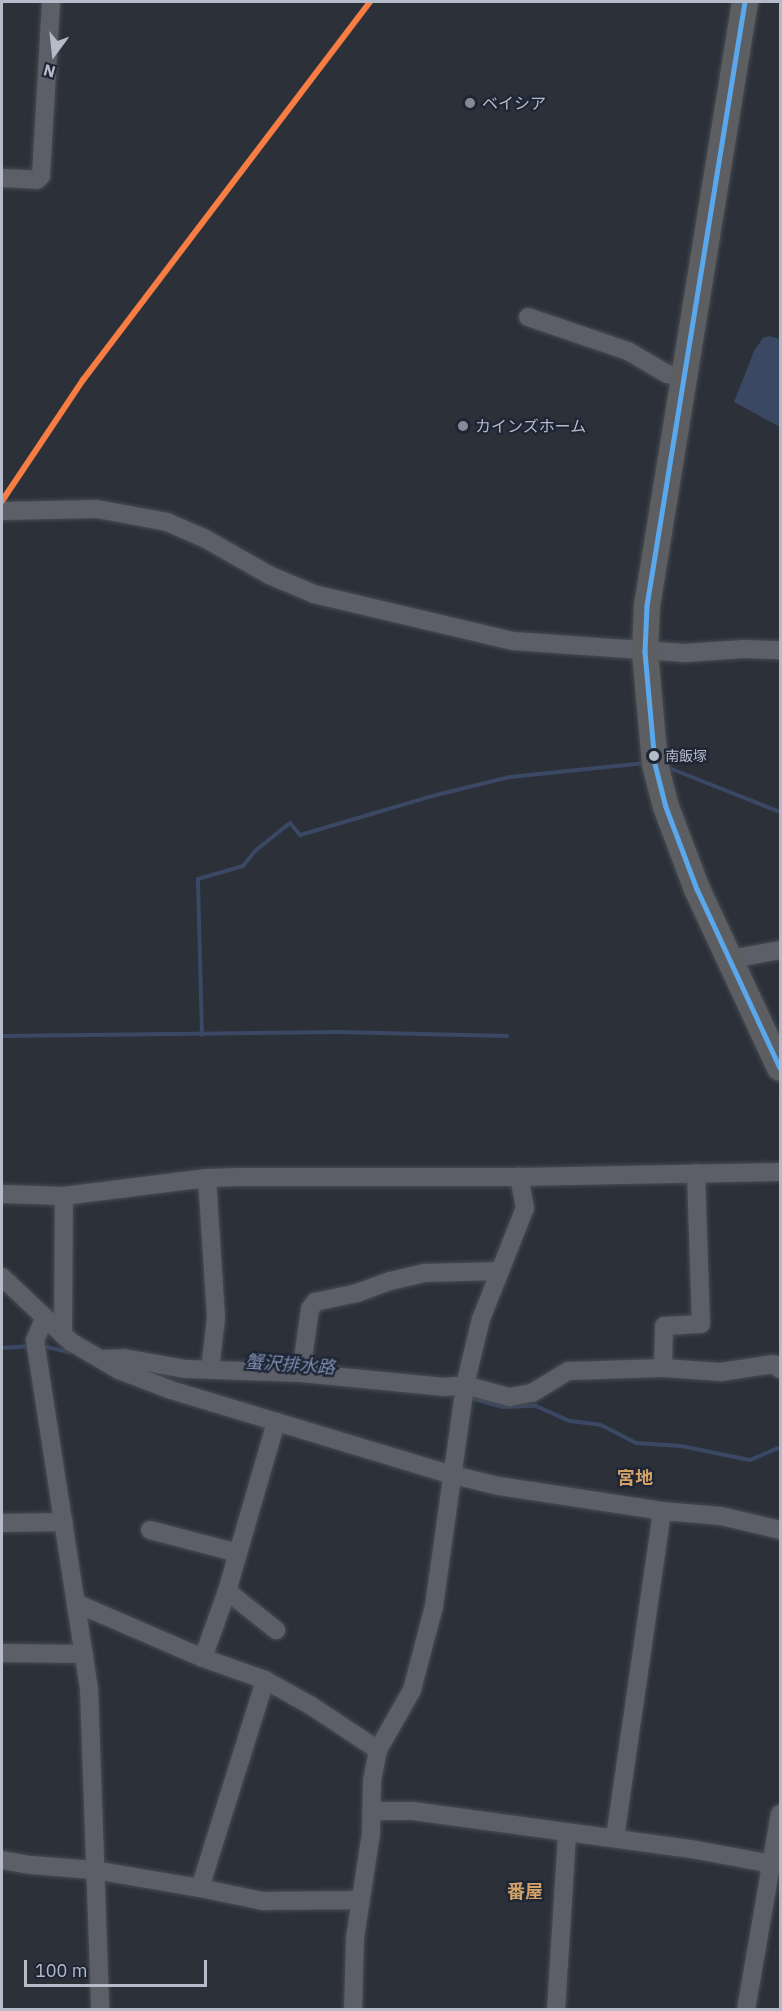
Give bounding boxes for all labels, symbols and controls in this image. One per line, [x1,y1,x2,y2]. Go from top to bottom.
north arrow [24,24,84,84]
text: N [41,60,58,83]
place label: ベイシア [482,93,546,113]
marker: ベイシア [463,96,477,110]
place label: カインズホーム [475,416,587,436]
marker: カインズホーム [456,419,470,433]
place label: 南飯塚 [665,748,707,764]
marker: 南飯塚 [648,750,660,762]
water label: 蟹沢排水路 [244,1351,336,1379]
district label: 宮地 [617,1467,653,1489]
district label: 番屋 [507,1881,543,1903]
scale bar [27,1948,210,1986]
text: 100 m [35,1959,87,1982]

